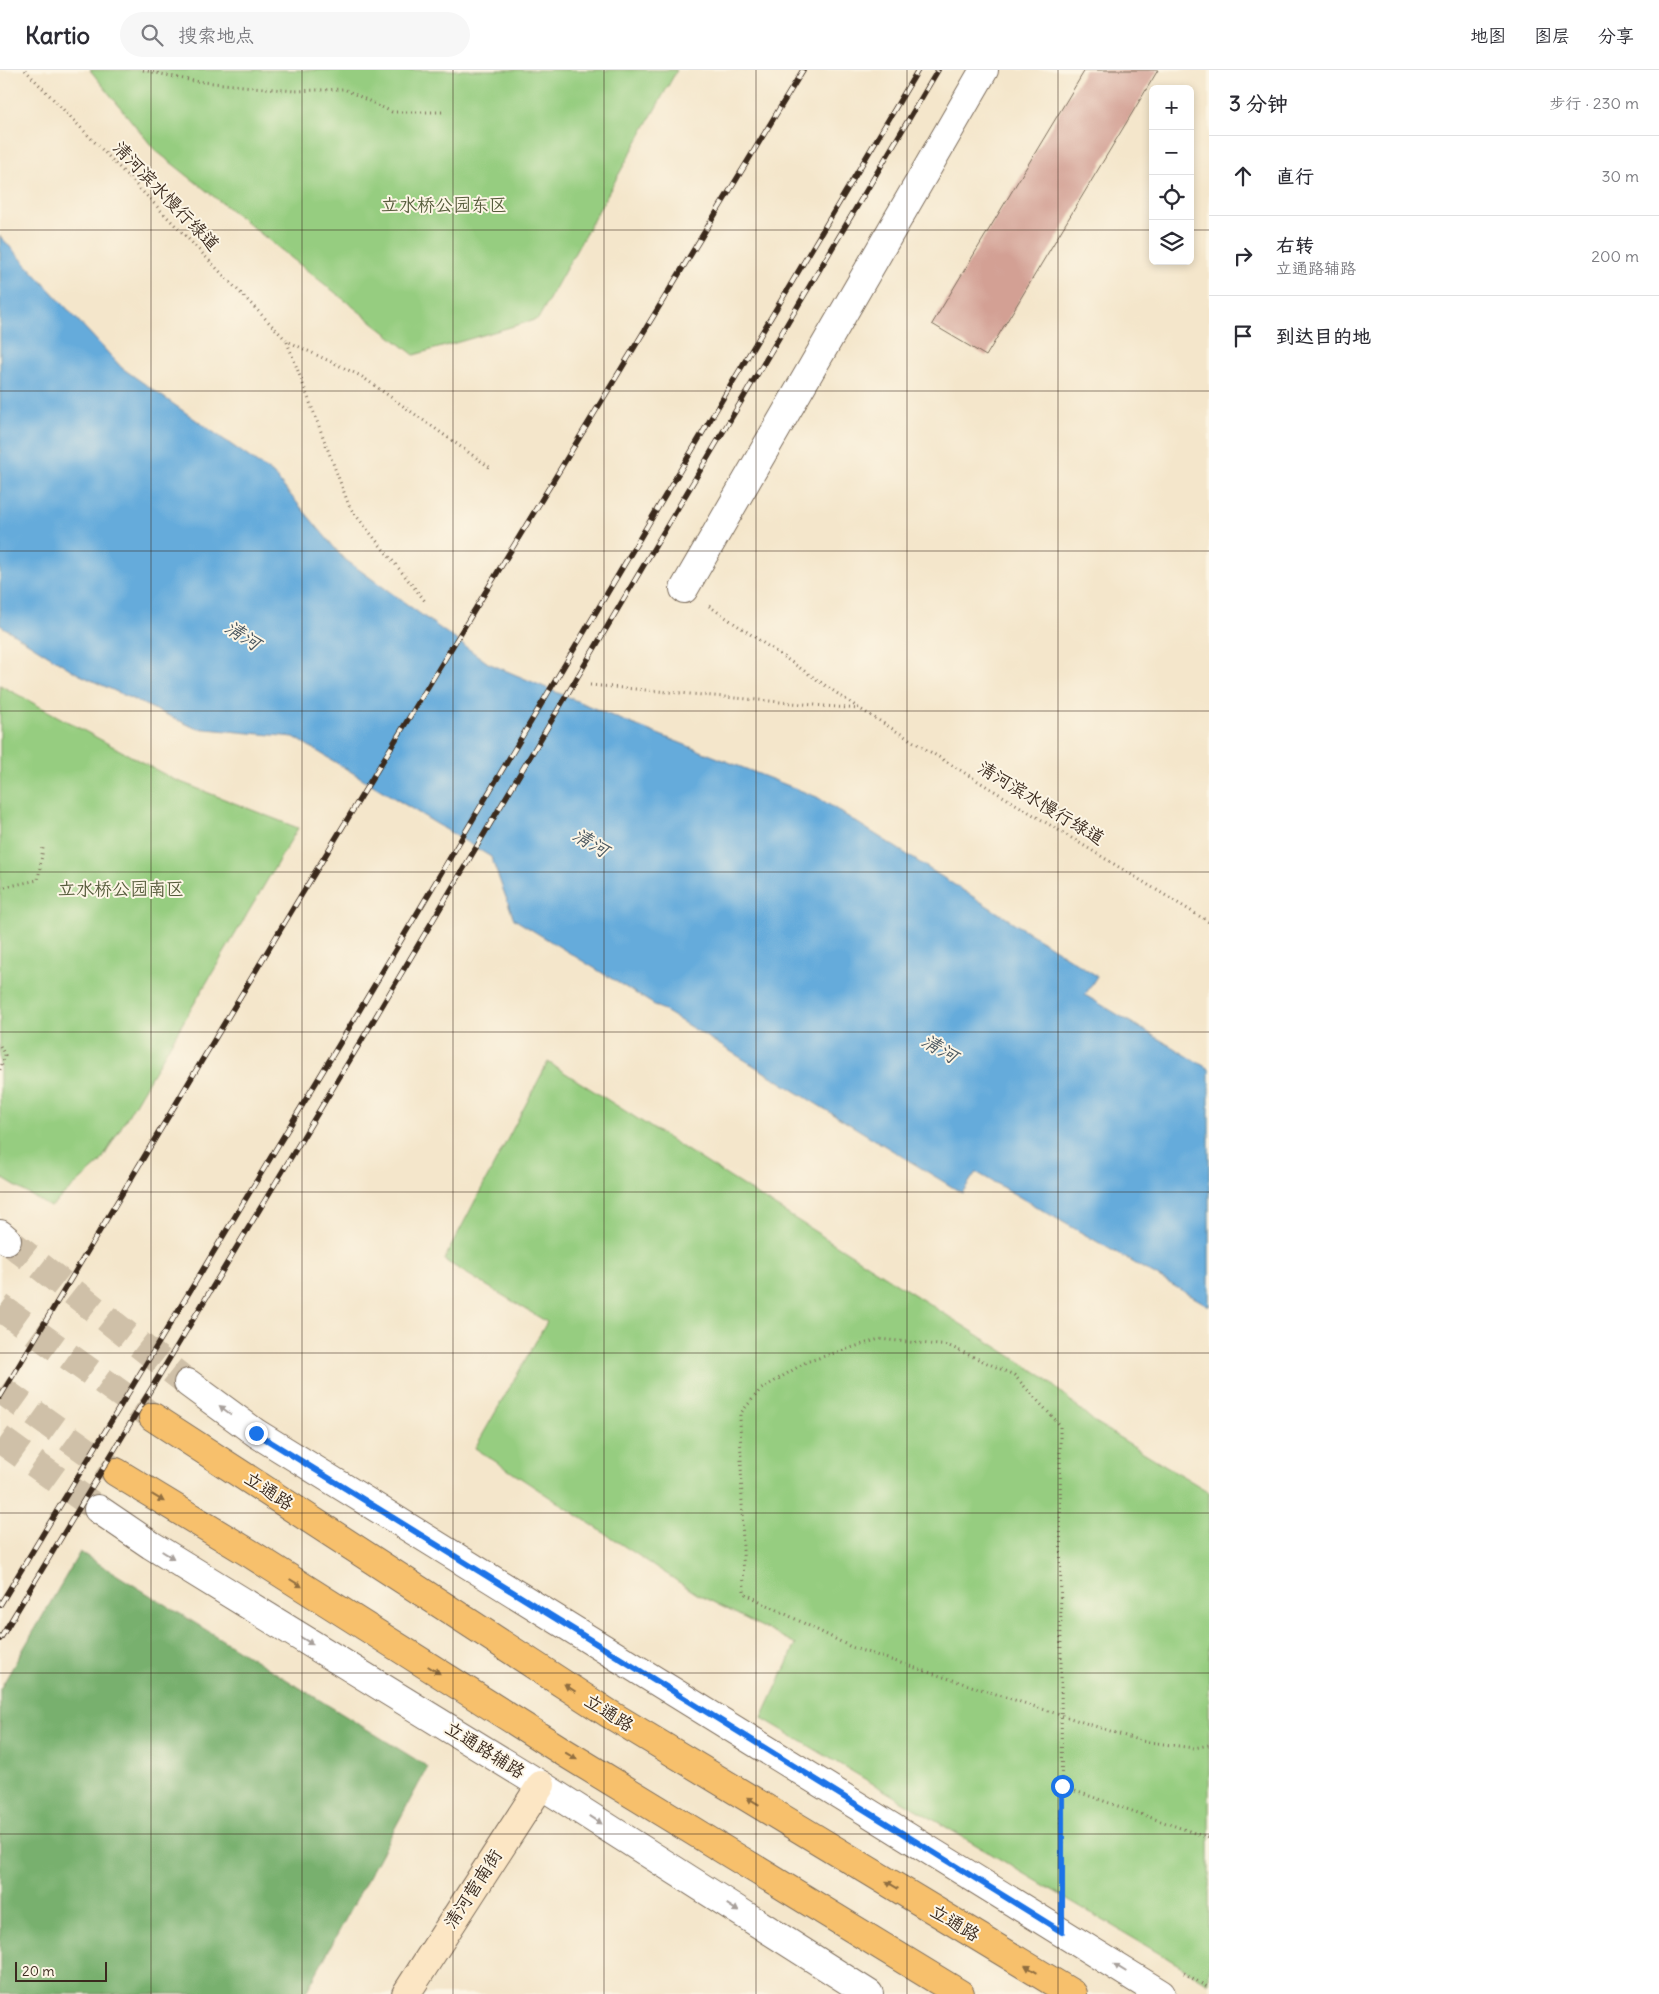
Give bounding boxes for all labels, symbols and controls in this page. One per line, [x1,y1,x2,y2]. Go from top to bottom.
search box [120,12,470,57]
text: Kartio [25,20,90,50]
icon: search [138,21,166,49]
text: 搜索地点 [178,23,254,47]
text: 地图 [1470,24,1506,47]
text: 图层 [1534,24,1570,47]
text: 分享 [1598,24,1634,47]
map controls [1149,85,1194,265]
button: + [1149,85,1194,130]
text: 3 分钟 [1229,90,1288,117]
text: 步行 · 230 m [1550,93,1639,113]
button: − [1149,130,1194,175]
street label: 清河滨水慢行绿道 [108,136,225,255]
icon: ahead [1229,162,1257,190]
text: 直行 [1276,164,1314,188]
text: 30 m [1602,166,1639,186]
button: locate [1149,175,1194,220]
park label: 立水桥公园东区 [381,193,507,216]
button: layers [1149,220,1194,265]
text: 右转 [1276,233,1314,257]
icon: right [1229,242,1257,270]
text: 200 m [1591,246,1639,266]
text: 立通路辅路 [1276,258,1356,278]
icon: arrive [1229,322,1257,350]
text: 到达目的地 [1276,324,1371,348]
water label: 清河 [221,615,268,657]
street label: 清河滨水慢行绿道 [974,756,1109,850]
water label: 清河 [569,822,616,864]
park label: 立水桥公园南区 [58,877,184,900]
water label: 清河 [918,1028,965,1070]
one-way arrow [218,1405,232,1415]
route end [245,1422,268,1445]
street label: 立通路 [240,1466,298,1515]
one-way arrow [151,1493,164,1502]
one-way arrow [162,1551,175,1560]
one-way arrow [290,1578,303,1588]
one-way arrow [300,1636,313,1645]
one-way arrow [427,1665,440,1674]
one-way arrow [563,1683,577,1693]
street label: 立通路 [580,1689,638,1737]
street label: 立通路辅路 [441,1716,530,1783]
one-way arrow [565,1752,578,1761]
route start [1051,1775,1074,1798]
one-way arrow [747,1796,760,1805]
one-way arrow [590,1815,603,1825]
street label: 清河营南街 [438,1845,507,1933]
one-way arrow [886,1880,899,1889]
street label: 立通路 [926,1899,984,1946]
one-way arrow [727,1903,740,1912]
scale bar [15,1959,108,1982]
text: 20 m [22,1962,55,1980]
one-way arrow [1025,1964,1038,1973]
one-way arrow [1113,1964,1127,1973]

